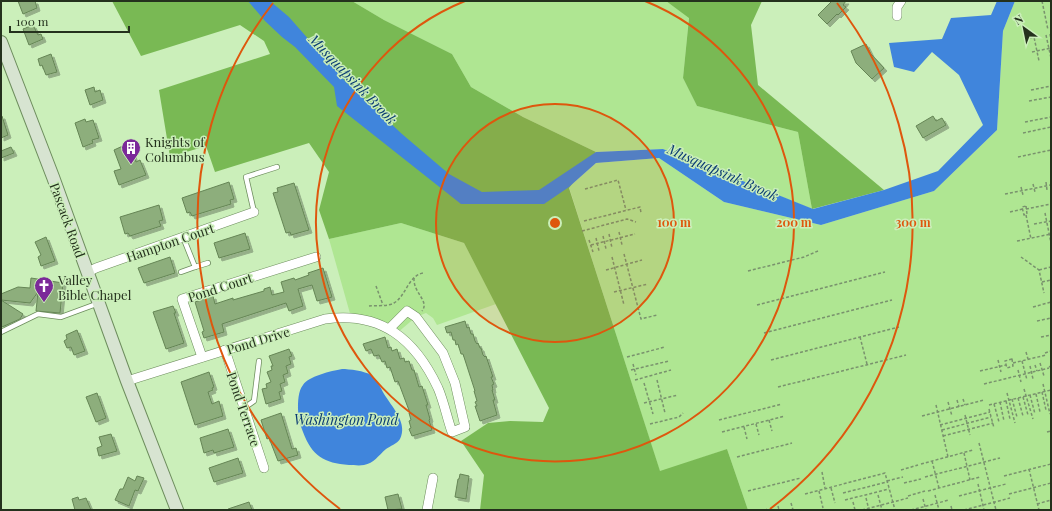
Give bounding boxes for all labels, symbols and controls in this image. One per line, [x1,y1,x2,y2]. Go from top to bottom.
scale bar [10,8,129,34]
north arrow [1004,8,1044,48]
text: N [1011,11,1026,28]
text: 100 m [16,13,49,29]
water label: Musquapsink Brook [304,29,401,128]
place label: Knights of Columbus [145,133,206,165]
building icon: Knights of Columbus [120,137,142,165]
water label: Musquapsink Brook [664,139,781,205]
street label: Pascack Road [47,180,90,260]
text: 100 m [657,214,691,230]
text: 200 m [776,214,812,230]
text: 300 m [896,214,931,230]
centre of rings [548,216,562,230]
street label: Hampton Court [124,219,217,265]
street label: Pond Court [185,268,255,305]
place label: Valley Bible Chapel [57,271,132,303]
church icon: Valley Bible Chapel [33,275,55,303]
street label: Pond Drive [224,322,292,358]
street label: Pond Terrace [223,369,265,449]
water label: Washington Pond [294,410,399,429]

